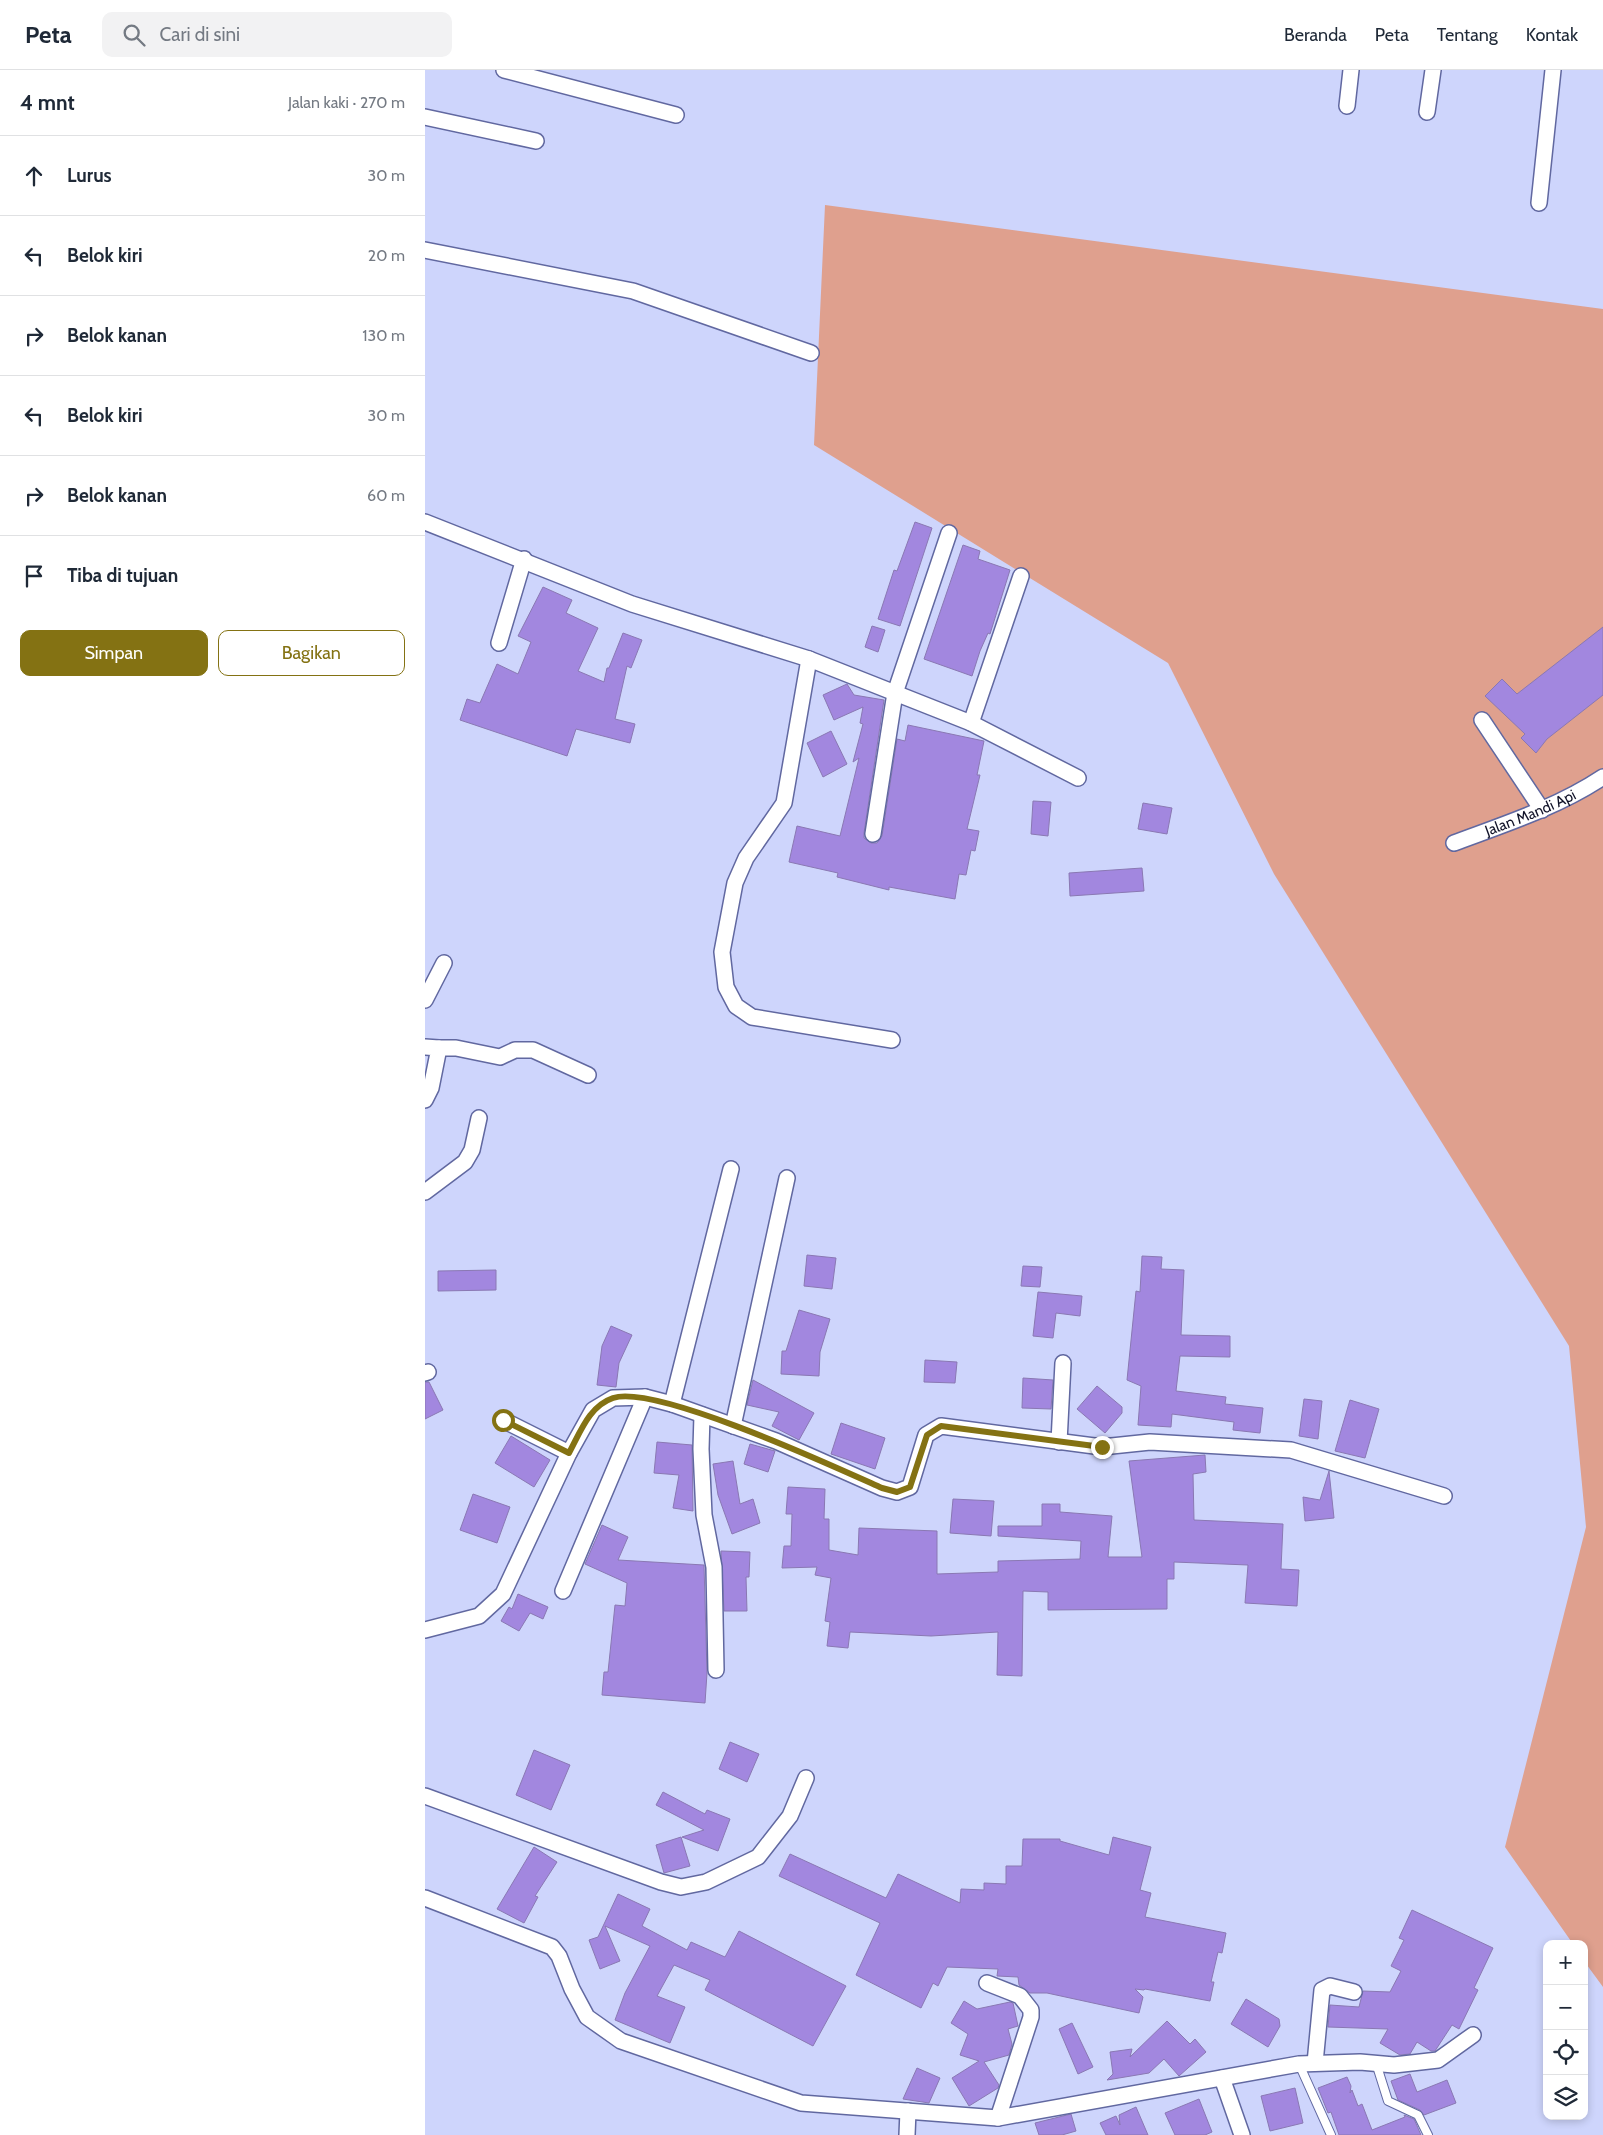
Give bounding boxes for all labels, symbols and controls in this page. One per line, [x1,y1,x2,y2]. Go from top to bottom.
search box [102,12,452,57]
text: Peta [25,20,72,49]
icon: search [120,21,148,49]
text: Cari di sini [160,23,240,46]
text: Beranda [1284,24,1347,46]
text: Peta [1375,24,1409,46]
text: Tentang [1437,24,1498,46]
text: Kontak [1526,24,1578,46]
text: 4 mnt [20,90,75,115]
text: Jalan kaki · 270 m [288,93,405,112]
icon: ahead [20,162,48,190]
text: Lurus [67,164,112,187]
text: 30 m [368,166,405,185]
icon: left [20,242,48,270]
text: Belok kiri [67,244,143,267]
text: 20 m [368,246,405,265]
icon: right [20,322,48,350]
text: Belok kanan [67,324,167,347]
text: 130 m [362,326,405,345]
icon: left [20,402,48,430]
text: Belok kiri [67,404,143,427]
text: 30 m [368,406,405,425]
icon: right [20,482,48,510]
text: Belok kanan [67,484,167,507]
text: 60 m [367,486,405,505]
icon: arrive [20,562,48,590]
text: Tiba di tujuan [67,564,178,587]
button: Simpan [20,630,208,676]
button: Bagikan [218,630,405,676]
street label: Jalan Mandi Api [1482,786,1579,840]
route start [492,1409,515,1432]
route end [1091,1436,1114,1459]
map controls [1543,1940,1588,2120]
button: + [1543,1940,1588,1985]
button: − [1543,1985,1588,2030]
button: locate [1543,2030,1588,2075]
button: layers [1543,2075,1588,2120]

